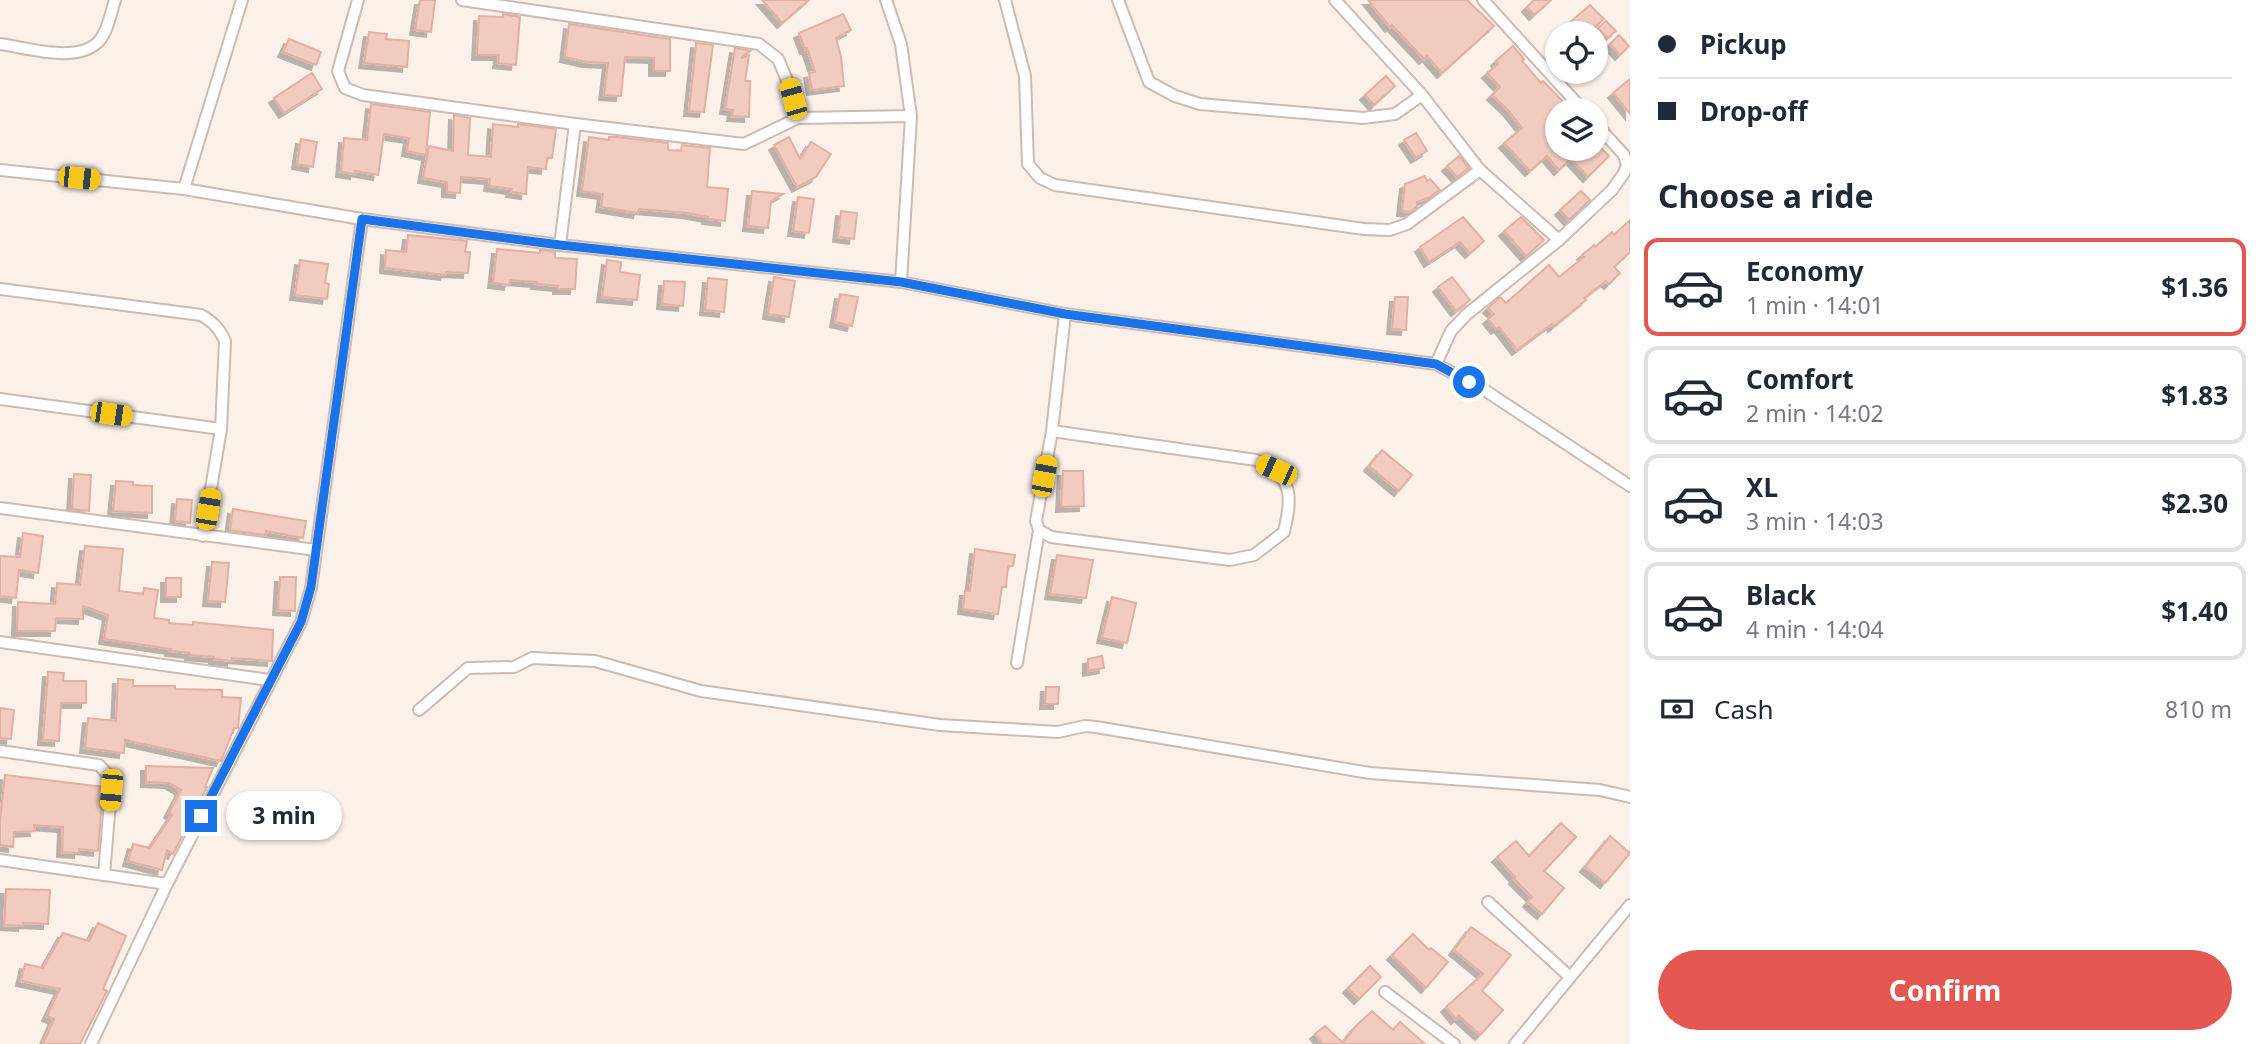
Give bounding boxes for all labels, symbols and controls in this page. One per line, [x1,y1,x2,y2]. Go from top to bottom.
map controls [1545,21,1608,161]
button: locate [1545,21,1608,84]
text: Pickup [1700,26,1787,62]
car [778,76,809,122]
text: Drop-off [1700,93,1807,129]
button: layers [1545,98,1608,161]
car [58,165,101,191]
text: Choose a ride [1658,174,1874,217]
text: Economy [1746,253,1864,289]
icon: car [1662,256,1725,319]
text: $1.36 [2161,269,2228,305]
text: 1 min · 14:01 [1746,289,1884,321]
text: Comfort [1746,361,1854,397]
icon: car [1662,364,1725,427]
route start [1453,366,1485,398]
text: $1.83 [2161,377,2228,413]
text: 2 min · 14:02 [1746,397,1884,429]
car [89,401,134,427]
car [1253,452,1300,488]
car [1030,453,1059,499]
text: XL [1746,469,1778,505]
icon: car [1662,472,1725,535]
text: $2.30 [2161,485,2228,521]
car [195,486,222,532]
text: 3 min · 14:03 [1746,505,1884,537]
text: Black [1746,577,1816,613]
icon: car [1662,580,1725,643]
text: $1.40 [2161,593,2228,629]
text: 4 min · 14:04 [1746,613,1884,645]
icon: cash [1658,690,1696,728]
text: Cash [1714,691,1774,727]
text: 810 m [2165,693,2232,725]
car [99,768,124,812]
callout: 3 min [226,792,341,840]
text: 3 min [252,799,316,831]
route end [185,800,217,832]
button: Confirm [1658,950,2232,1030]

